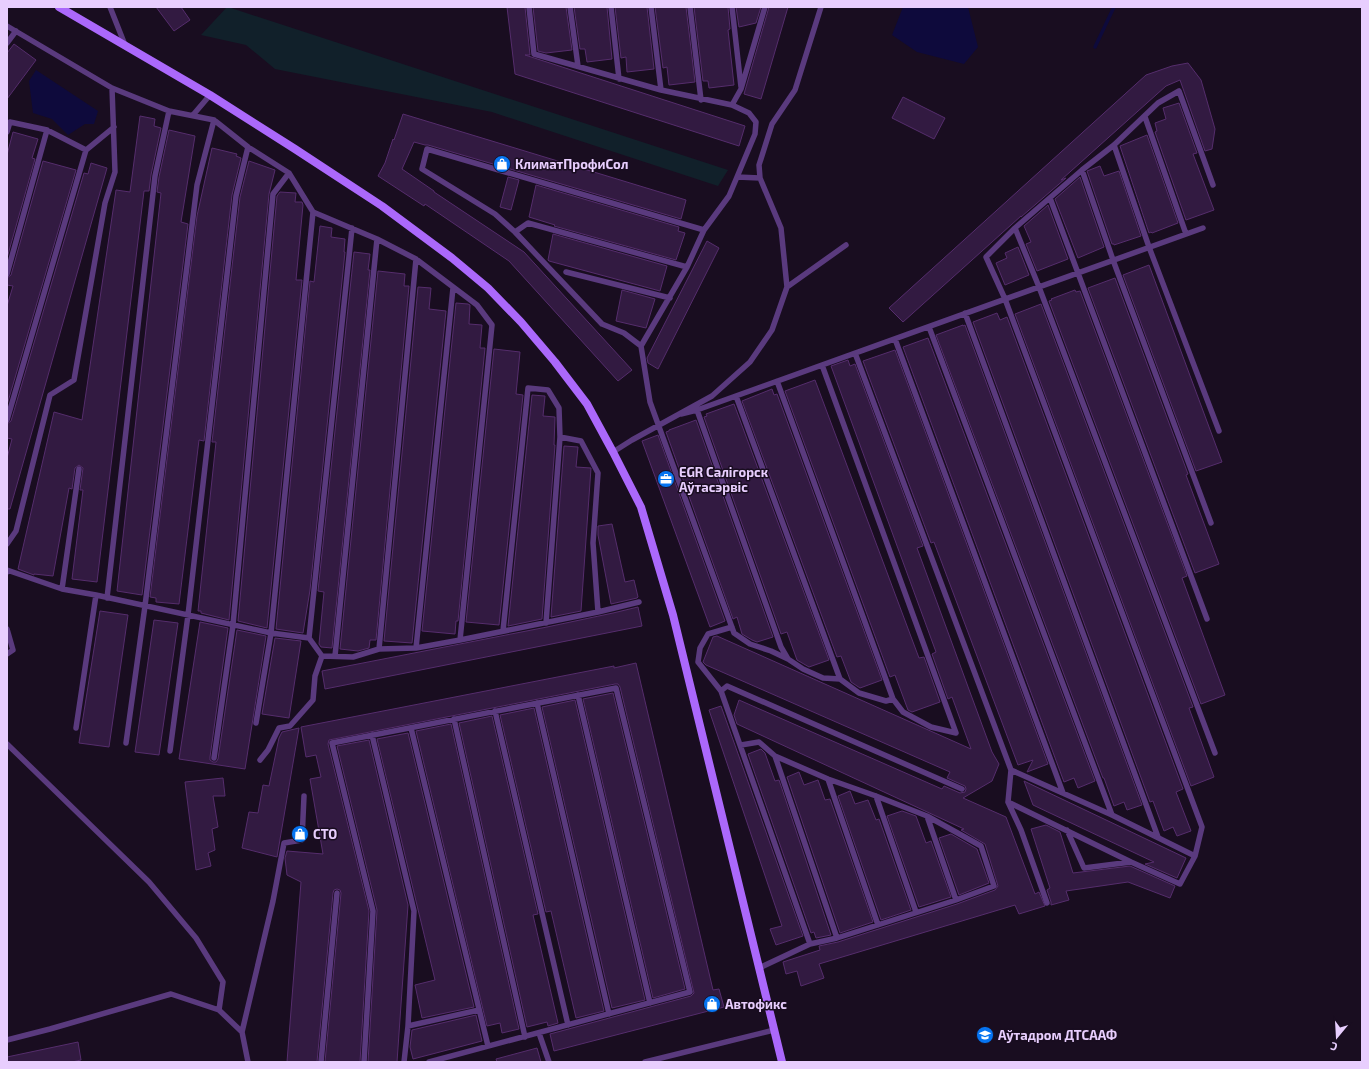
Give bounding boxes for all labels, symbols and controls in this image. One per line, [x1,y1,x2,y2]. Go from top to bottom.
shop icon: КлиматПрофиСол [492,154,512,174]
place label: КлиматПрофиСол [515,156,628,172]
place label: EGR Салігорск Аўтасэрвіс [679,464,769,495]
office icon: EGR Салігорск Аўтасэрвіс [656,469,676,489]
shop icon: СТО [290,824,310,844]
place label: СТО [313,826,337,842]
shop icon: Автофикс [702,994,722,1014]
place label: Автофикс [725,996,787,1012]
north arrow [1317,1017,1357,1057]
school or university icon: Аўтадром ДТСААФ [975,1025,995,1045]
place label: Аўтадром ДТСААФ [998,1027,1117,1043]
text: С [1328,1040,1339,1054]

